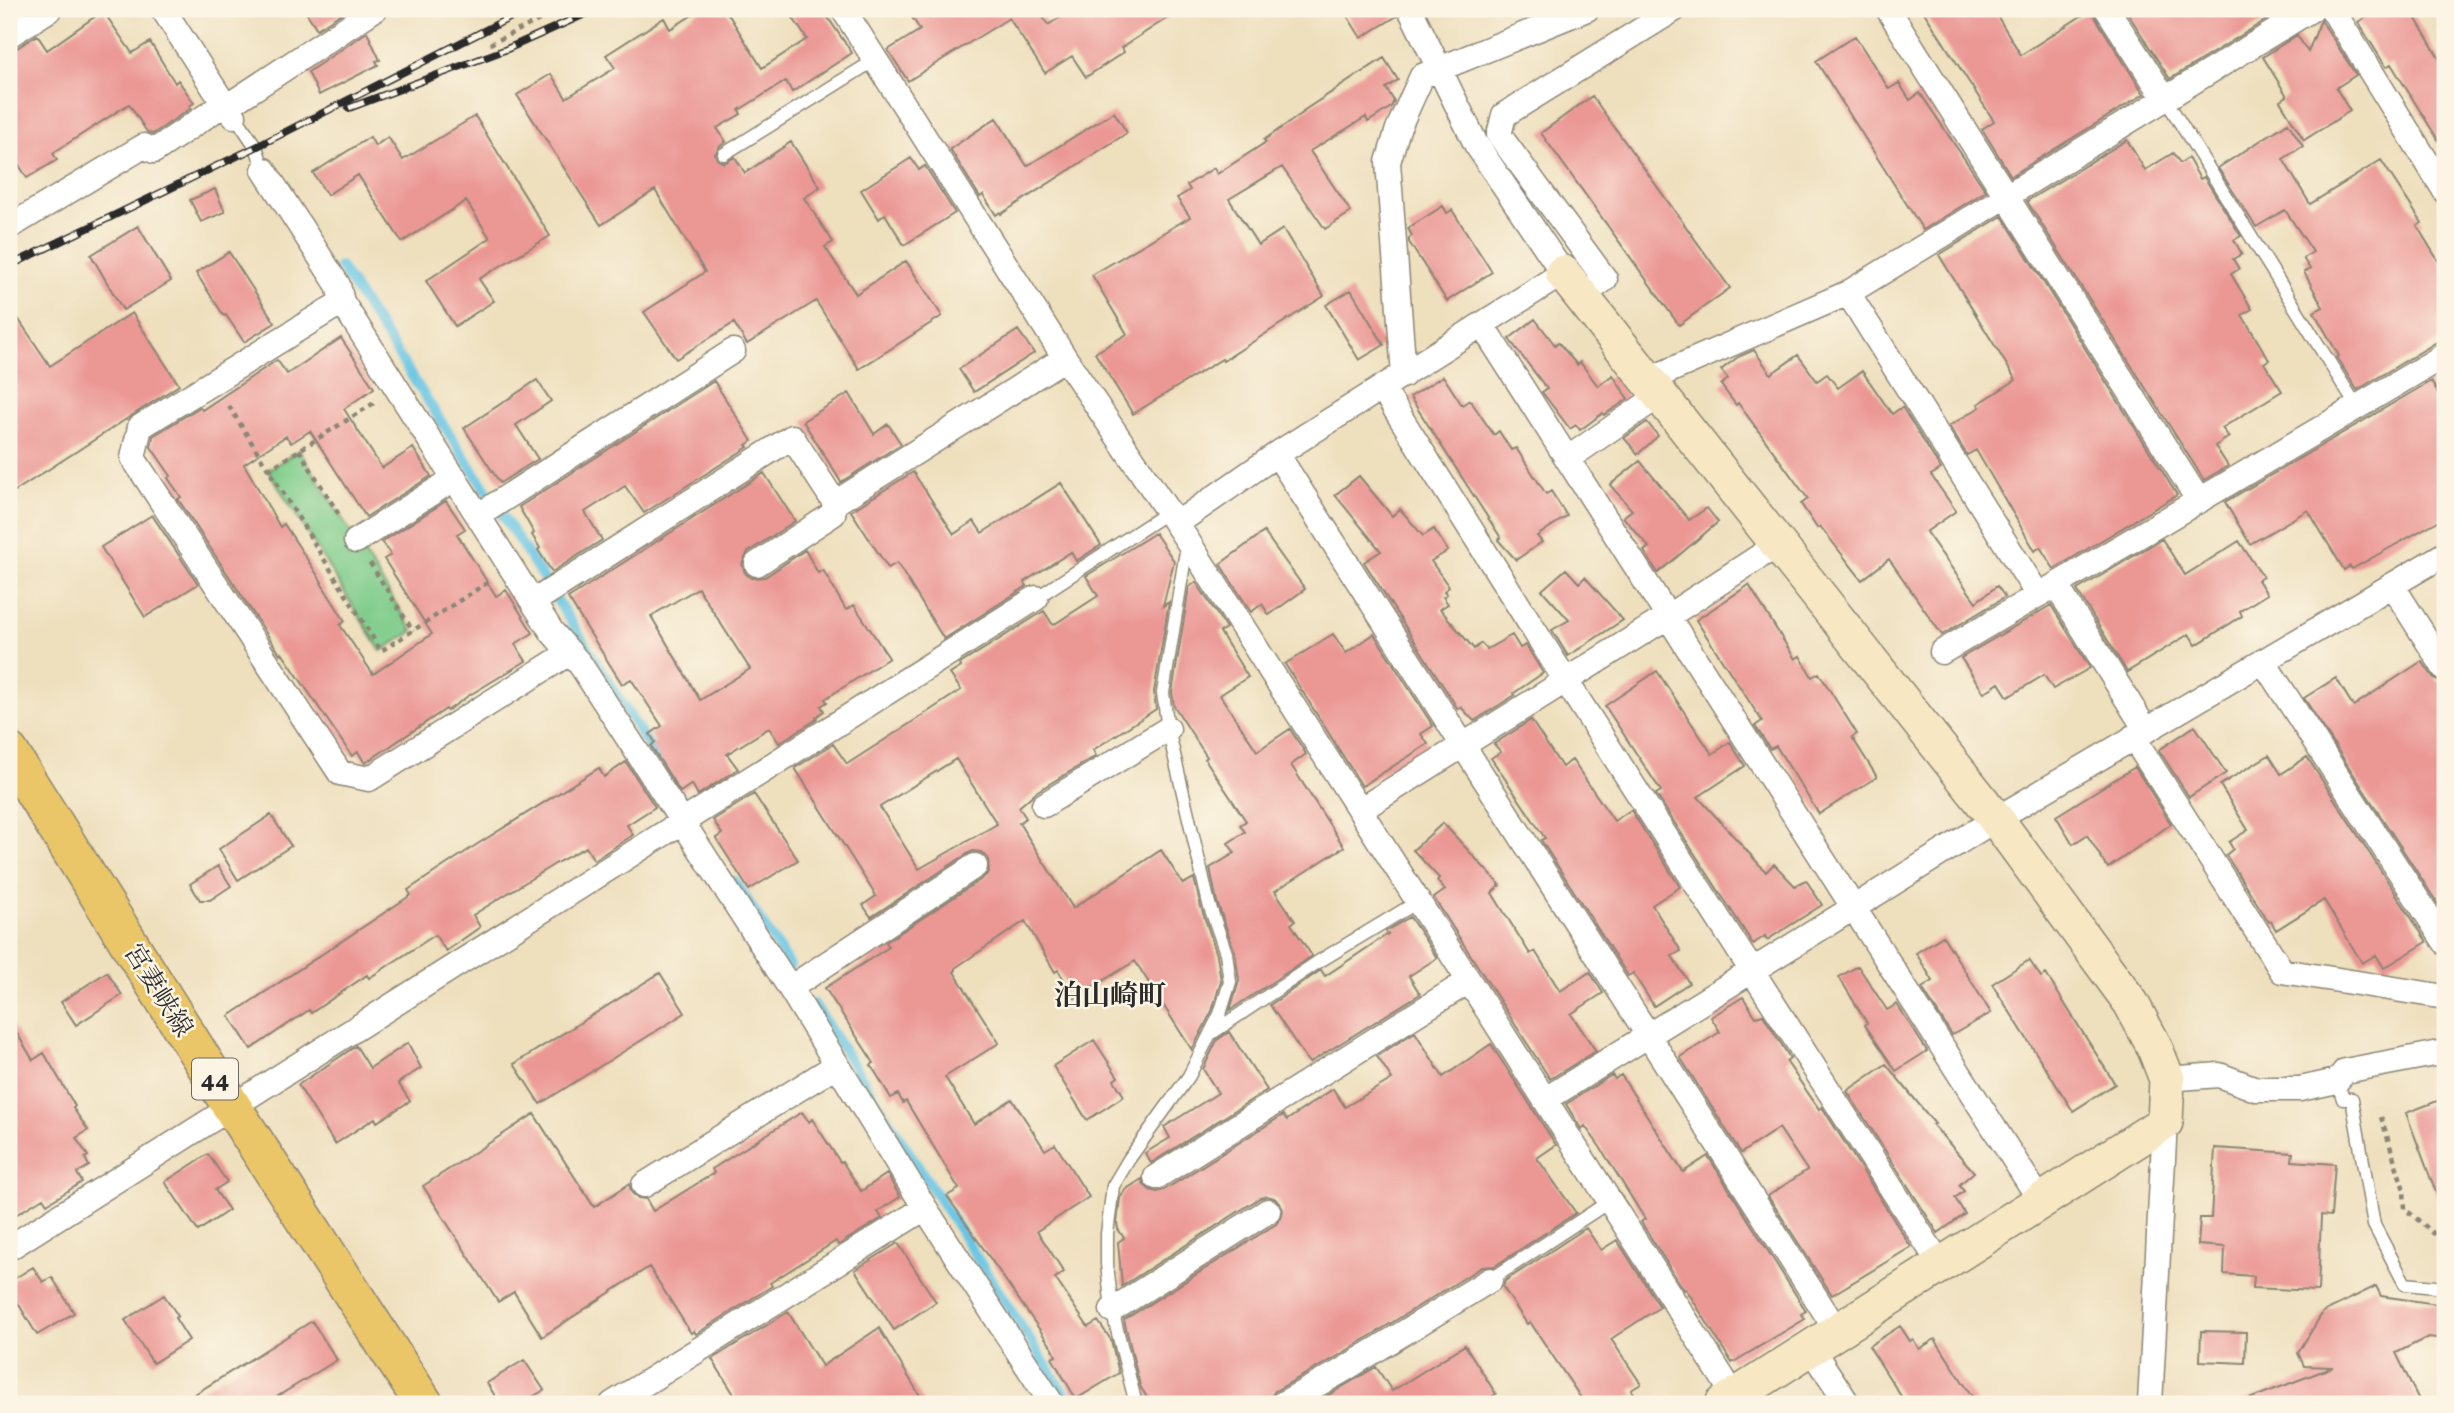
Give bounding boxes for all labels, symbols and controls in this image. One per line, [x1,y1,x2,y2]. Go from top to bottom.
street label: 宮妻峡線 [114,937,200,1045]
district label: 泊山崎町 [1054,978,1166,1017]
road number: 44 [192,1058,238,1100]

